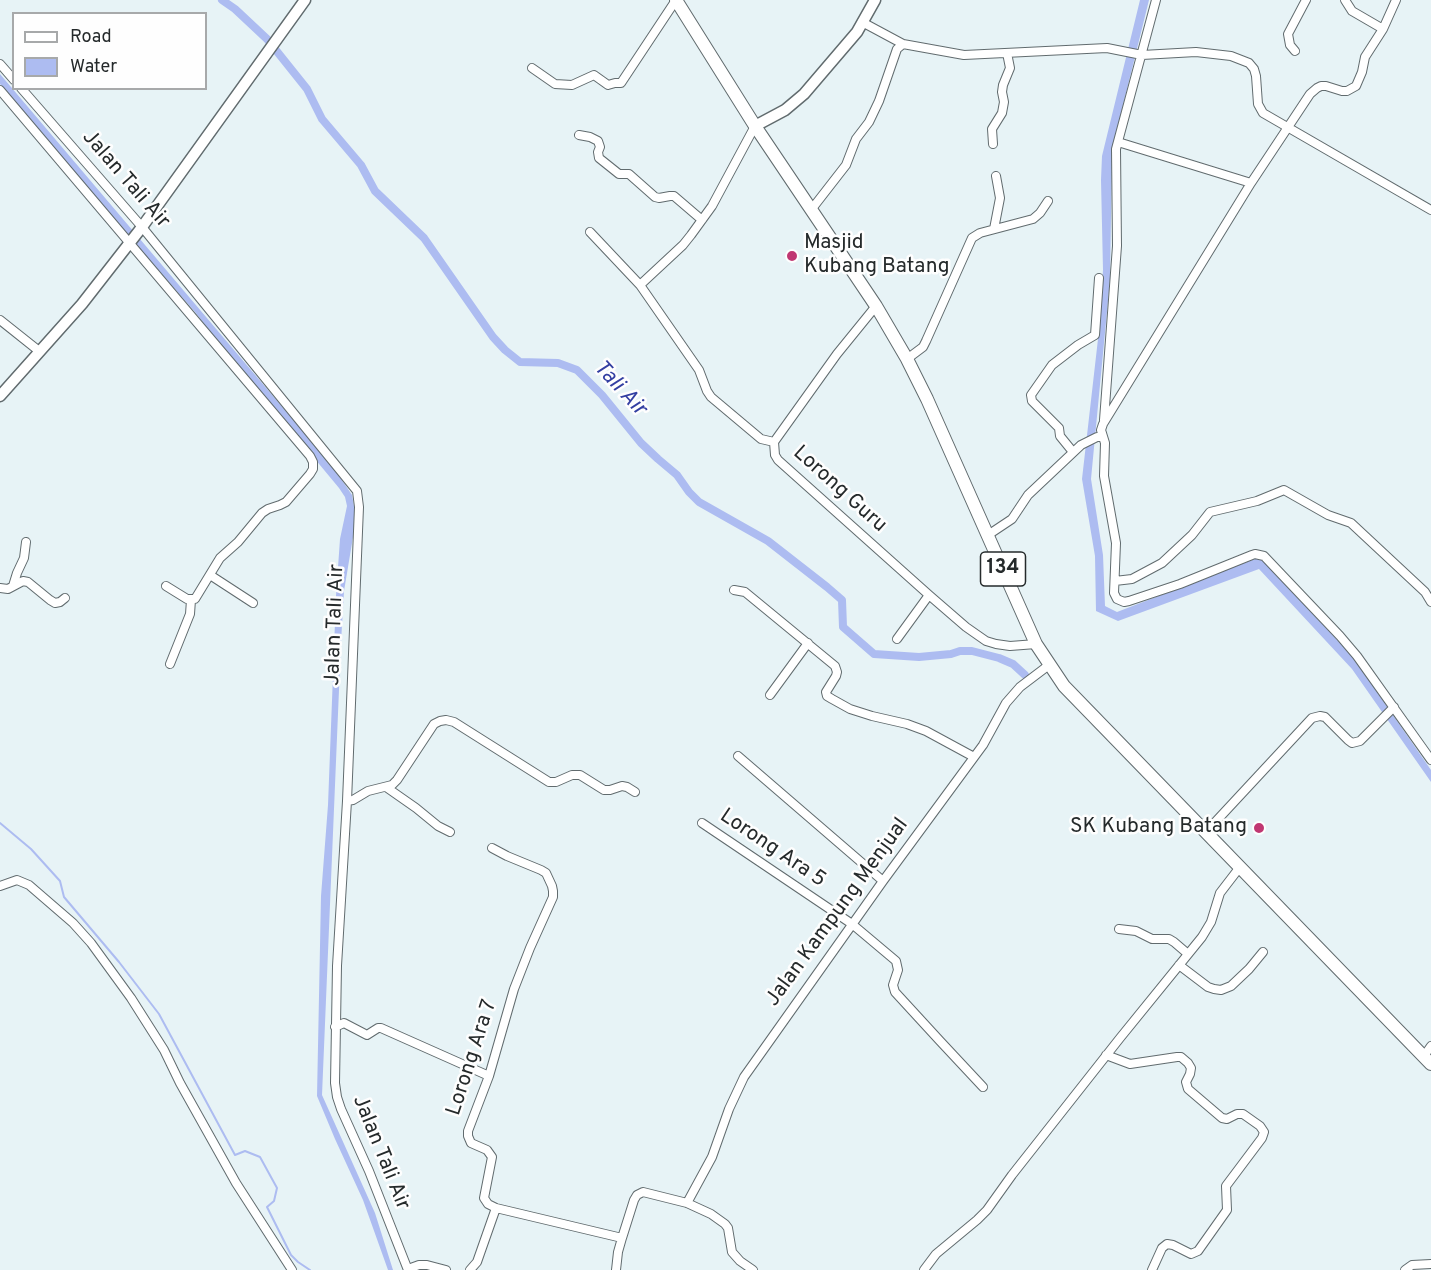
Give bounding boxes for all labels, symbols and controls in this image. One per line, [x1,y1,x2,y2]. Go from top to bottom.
legend [12,12,207,90]
text: Road [70,26,112,49]
text: Water [70,56,117,79]
street label: Jalan Tali Air [76,126,174,234]
place label: Masjid Kubang Batang [804,231,950,281]
marker: Masjid Kubang Batang [785,249,799,263]
water label: Tali Air [587,356,651,422]
street label: Lorong Guru [787,441,891,539]
road number: 134 [980,552,1026,586]
street label: Jalan Tali Air [321,564,351,686]
street label: Lorong Ara 5 [714,804,830,894]
street label: Jalan Kampung Menjual [761,814,915,1012]
place label: SK Kubang Batang [1070,815,1247,841]
marker: SK Kubang Batang [1252,821,1266,835]
street label: Lorong Ara 7 [442,997,504,1119]
street label: Jalan Tali Air [346,1092,414,1214]

